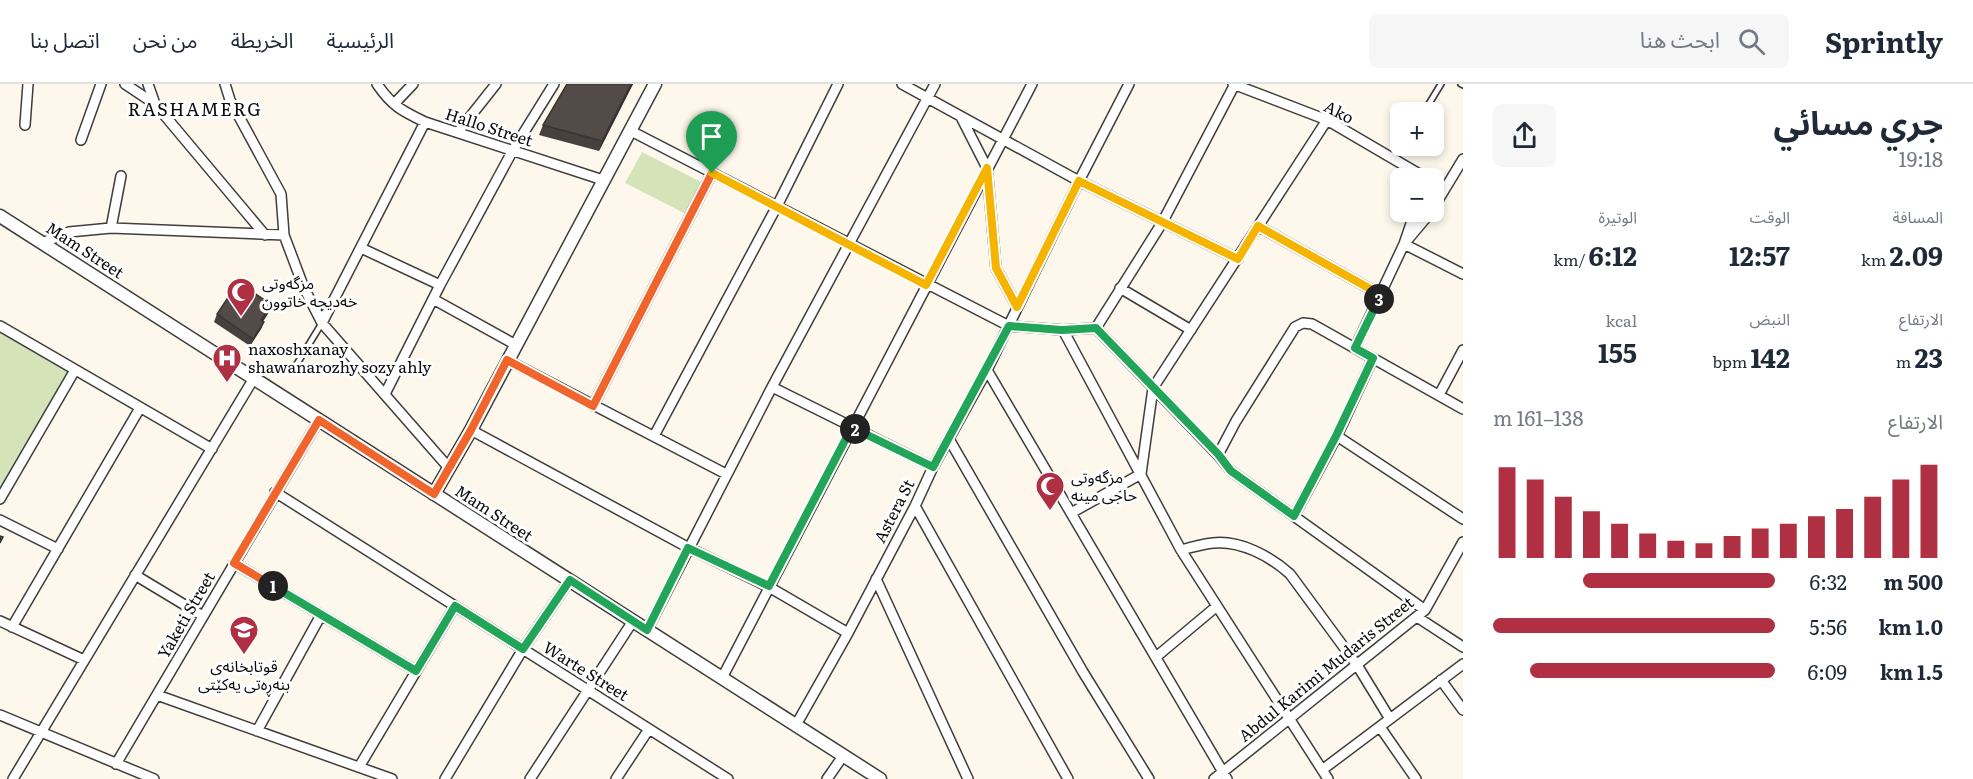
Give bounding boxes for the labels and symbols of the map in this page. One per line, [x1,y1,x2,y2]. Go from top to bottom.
street label: Ako [1320,93,1359,129]
district label: RASHAMERG [128,95,262,122]
street label: Hallo Street [442,101,537,152]
pin [686,111,737,173]
street label: Mam Street [42,215,130,284]
place label: مزگەوتی خەدیجە خاتوون [262,270,357,312]
mosque icon: مزگەوتی خەدیجە خاتوون [225,276,257,318]
pin: 3 [1364,284,1394,314]
place label: naxoshxanay shawanarozhy sozy ahly [248,336,432,378]
hospital icon: naxoshxanay shawanarozhy sozy ahly [211,342,243,384]
pin: 2 [840,414,870,444]
place label: مزگەوتی حاجی مینە [1071,464,1137,506]
mosque icon: مزگەوتی حاجی مینە [1034,470,1066,512]
street label: Astera St [867,474,920,547]
street label: Mam Street [451,478,539,547]
street label: Yaketi Street [151,566,220,662]
pin: 1 [258,571,288,601]
street label: Abdul Karimi Mudaris Street [1233,590,1419,747]
school or university icon: قوتابخانەی بنەڕەتی یەکێتی [228,614,260,656]
street label: Warte Street [539,634,634,706]
place label: قوتابخانەی بنەڕەتی یەکێتی [198,653,290,698]

